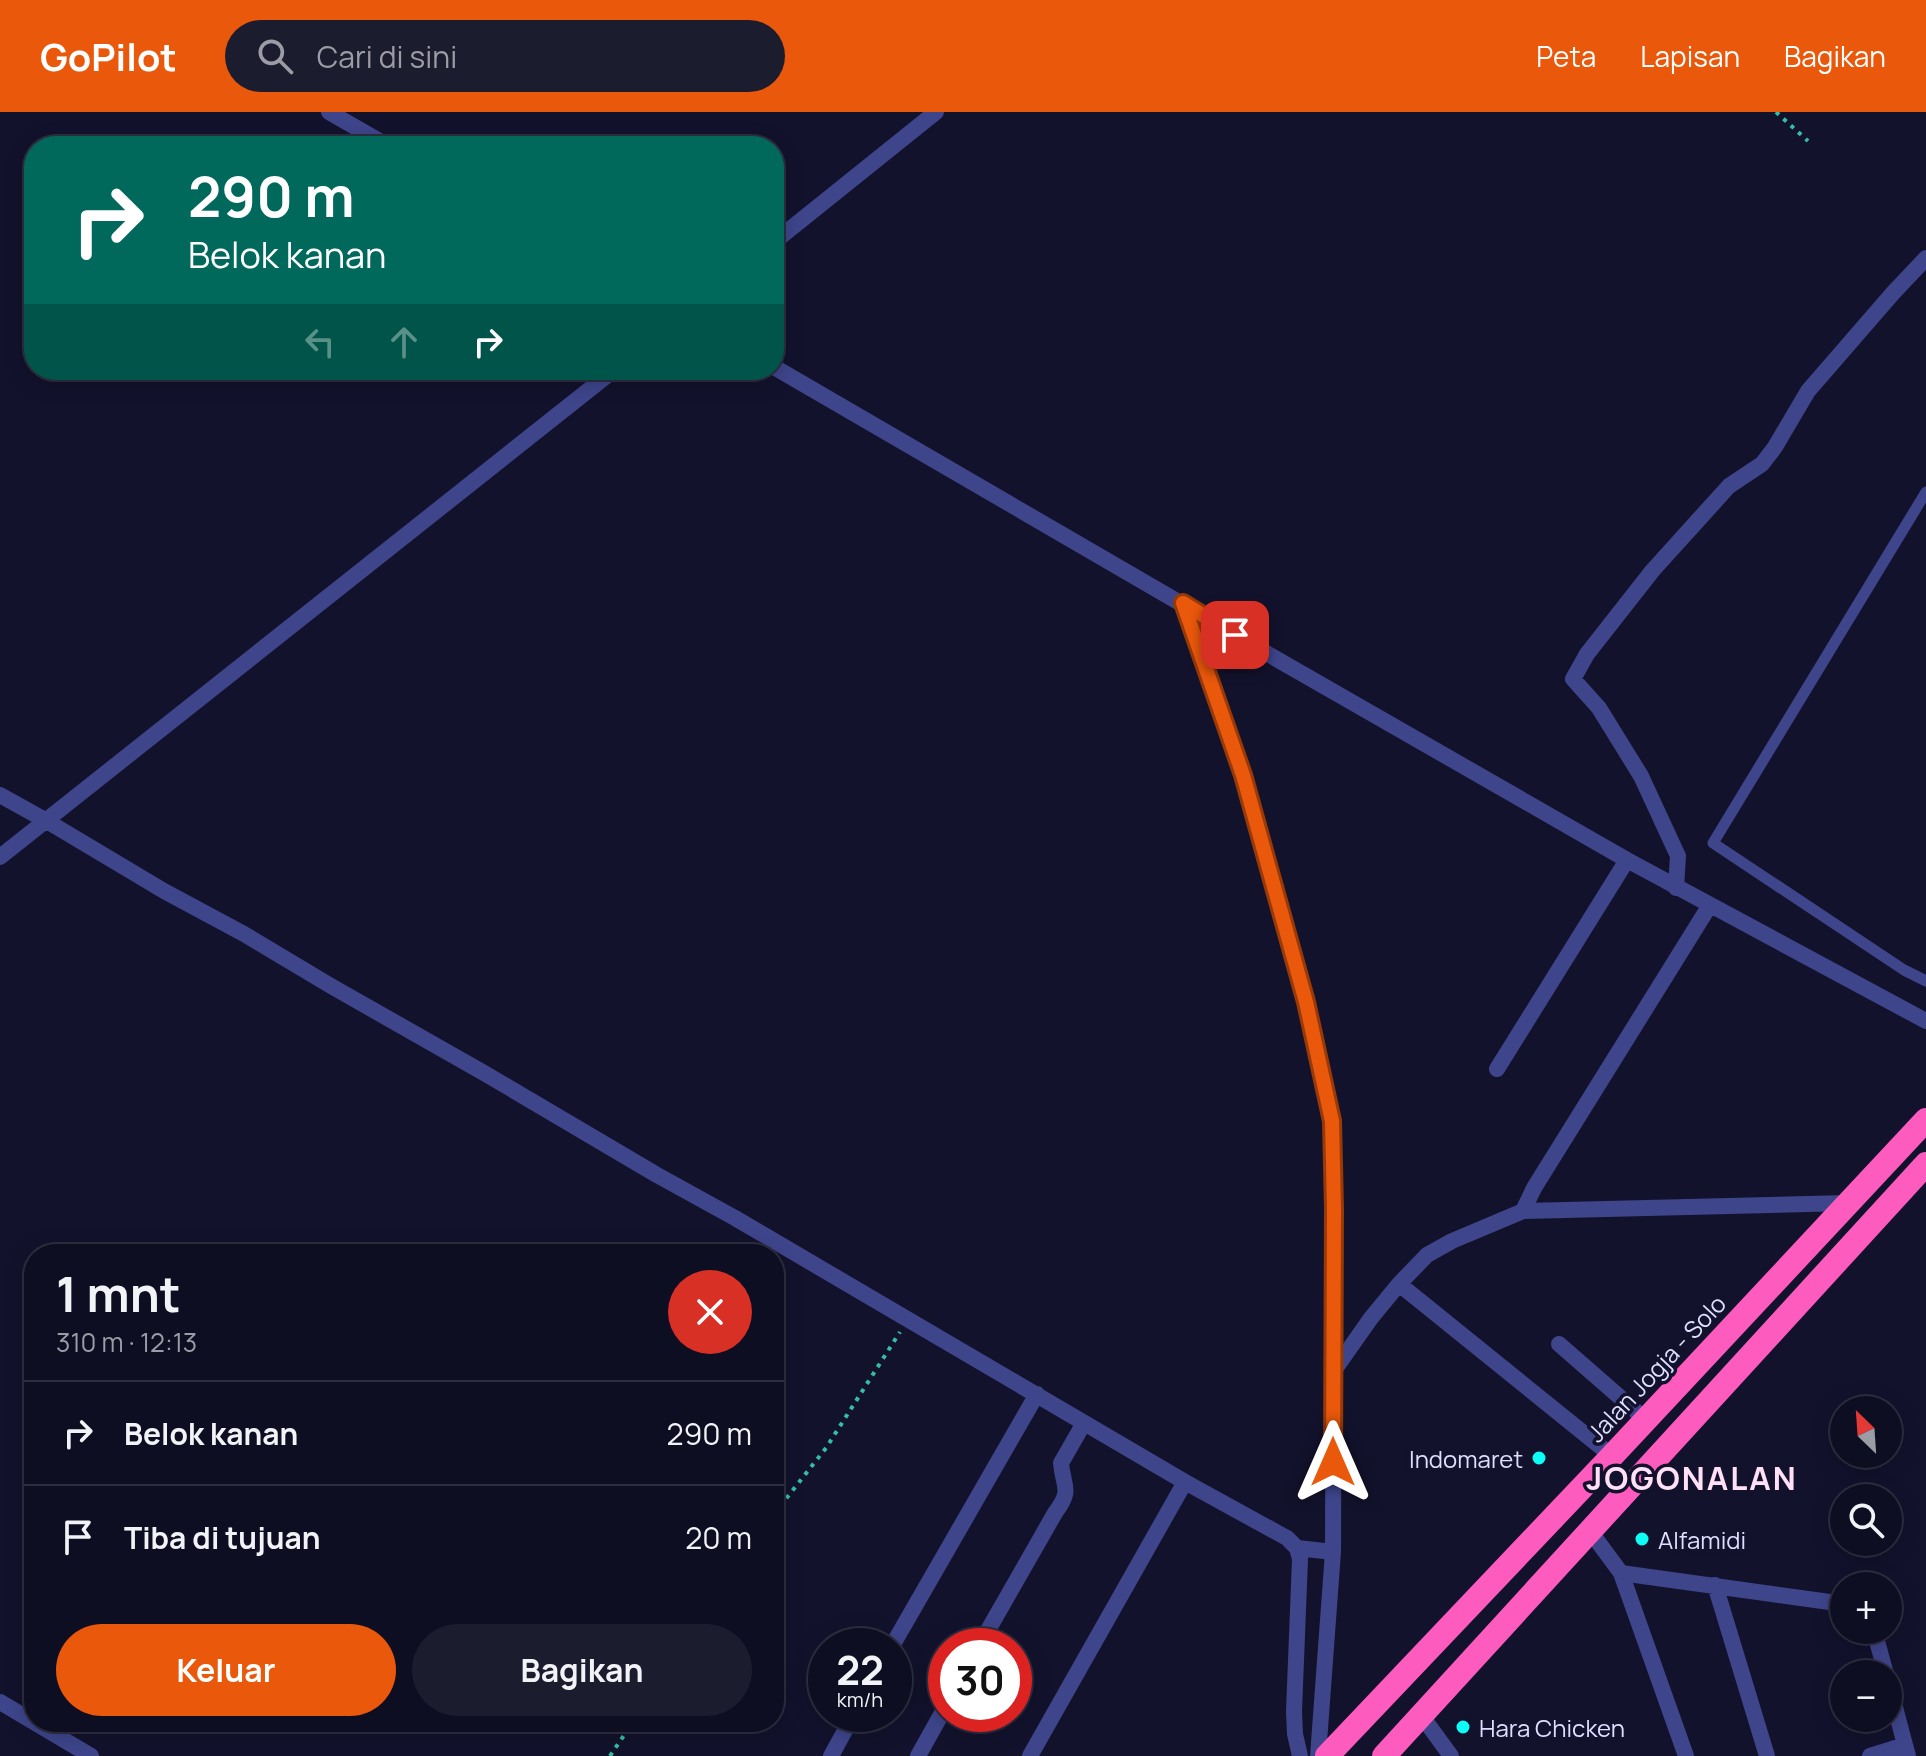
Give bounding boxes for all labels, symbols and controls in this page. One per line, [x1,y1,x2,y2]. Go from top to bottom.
search box [225,20,785,92]
text: GoPilot [40,30,177,82]
icon: search [253,34,297,78]
text: Cari di sini [317,36,457,77]
text: Peta [1536,37,1596,75]
text: Lapisan [1640,37,1740,75]
text: Bagikan [1784,37,1886,75]
text: 290 m [188,157,355,234]
icon: right [56,168,160,272]
text: Belok kanan [188,230,387,279]
icon: left [298,320,342,364]
icon: ahead [382,320,426,364]
icon: right [466,320,510,364]
pin [1201,601,1269,669]
icon: arrive [1213,613,1257,657]
text: 1 mnt [56,1261,181,1326]
button: close [668,1270,752,1354]
street label: Jalan Jogja - Solo [1579,1287,1733,1449]
text: 310 m · 12:13 [56,1324,197,1360]
north arrow [1830,1396,1902,1468]
map controls [1830,1396,1902,1732]
icon: right [56,1411,100,1455]
text: Belok kanan [124,1413,298,1454]
text: 290 m [667,1413,752,1454]
position arrow [1291,1420,1375,1504]
place label: Indomaret [1409,1442,1523,1475]
marker: Indomaret [1530,1449,1548,1467]
district label: JOGONALAN [1586,1456,1798,1500]
button: search [1830,1484,1902,1556]
icon: arrive [56,1515,100,1559]
text: Tiba di tujuan [124,1517,321,1558]
text: 20 m [685,1517,752,1558]
place label: Alfamidi [1658,1523,1746,1556]
marker: Alfamidi [1633,1530,1651,1548]
button: + [1830,1572,1902,1644]
button: Keluar [56,1624,396,1716]
button: Bagikan [412,1624,752,1716]
speed limit sign: 30 [928,1628,1032,1732]
text: 22 [836,1642,884,1697]
button: − [1830,1660,1902,1732]
text: km/h [837,1686,883,1713]
place label: Hara Chicken [1479,1711,1625,1744]
marker: Hara Chicken [1454,1718,1472,1736]

